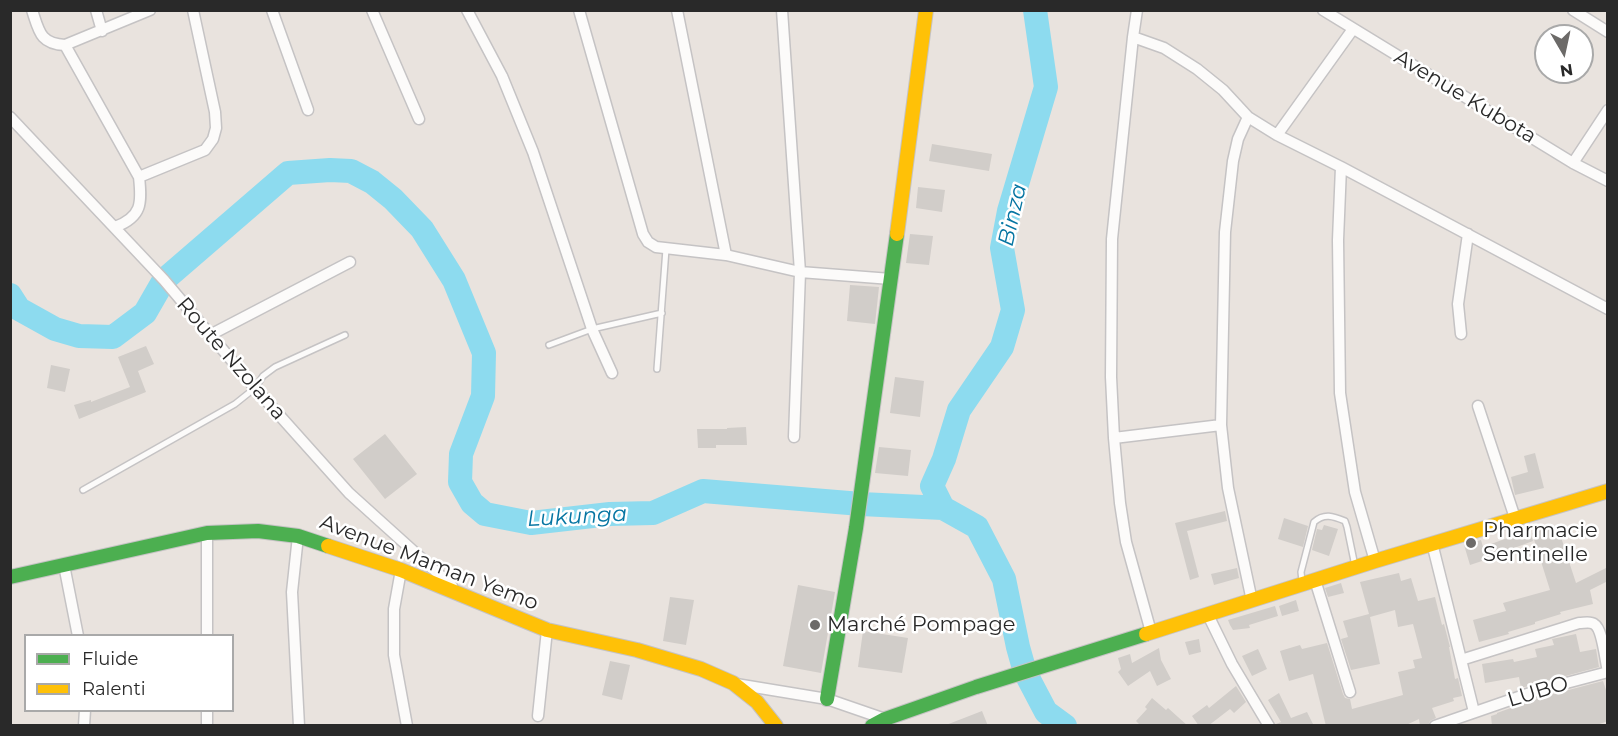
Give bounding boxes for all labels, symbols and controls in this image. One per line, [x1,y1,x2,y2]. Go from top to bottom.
north arrow [1534,24,1594,84]
street label: Avenue Kubota [1389,45,1541,149]
text: N [1559,60,1574,81]
water label: Binza [993,181,1033,249]
street label: Route Nzolana [171,293,291,425]
water label: Lukunga [526,501,628,533]
street label: Avenue Maman Yemo [316,510,542,616]
place label: Pharmacie Sentinelle [1483,518,1598,568]
marker: Pharmacie Sentinelle [1464,536,1478,550]
place label: Marché Pompage [827,612,1016,638]
marker: Marché Pompage [808,618,822,632]
legend [24,634,234,712]
text: Fluide [82,648,138,670]
street label: LUBO [1505,671,1571,713]
text: Ralenti [82,678,146,700]

